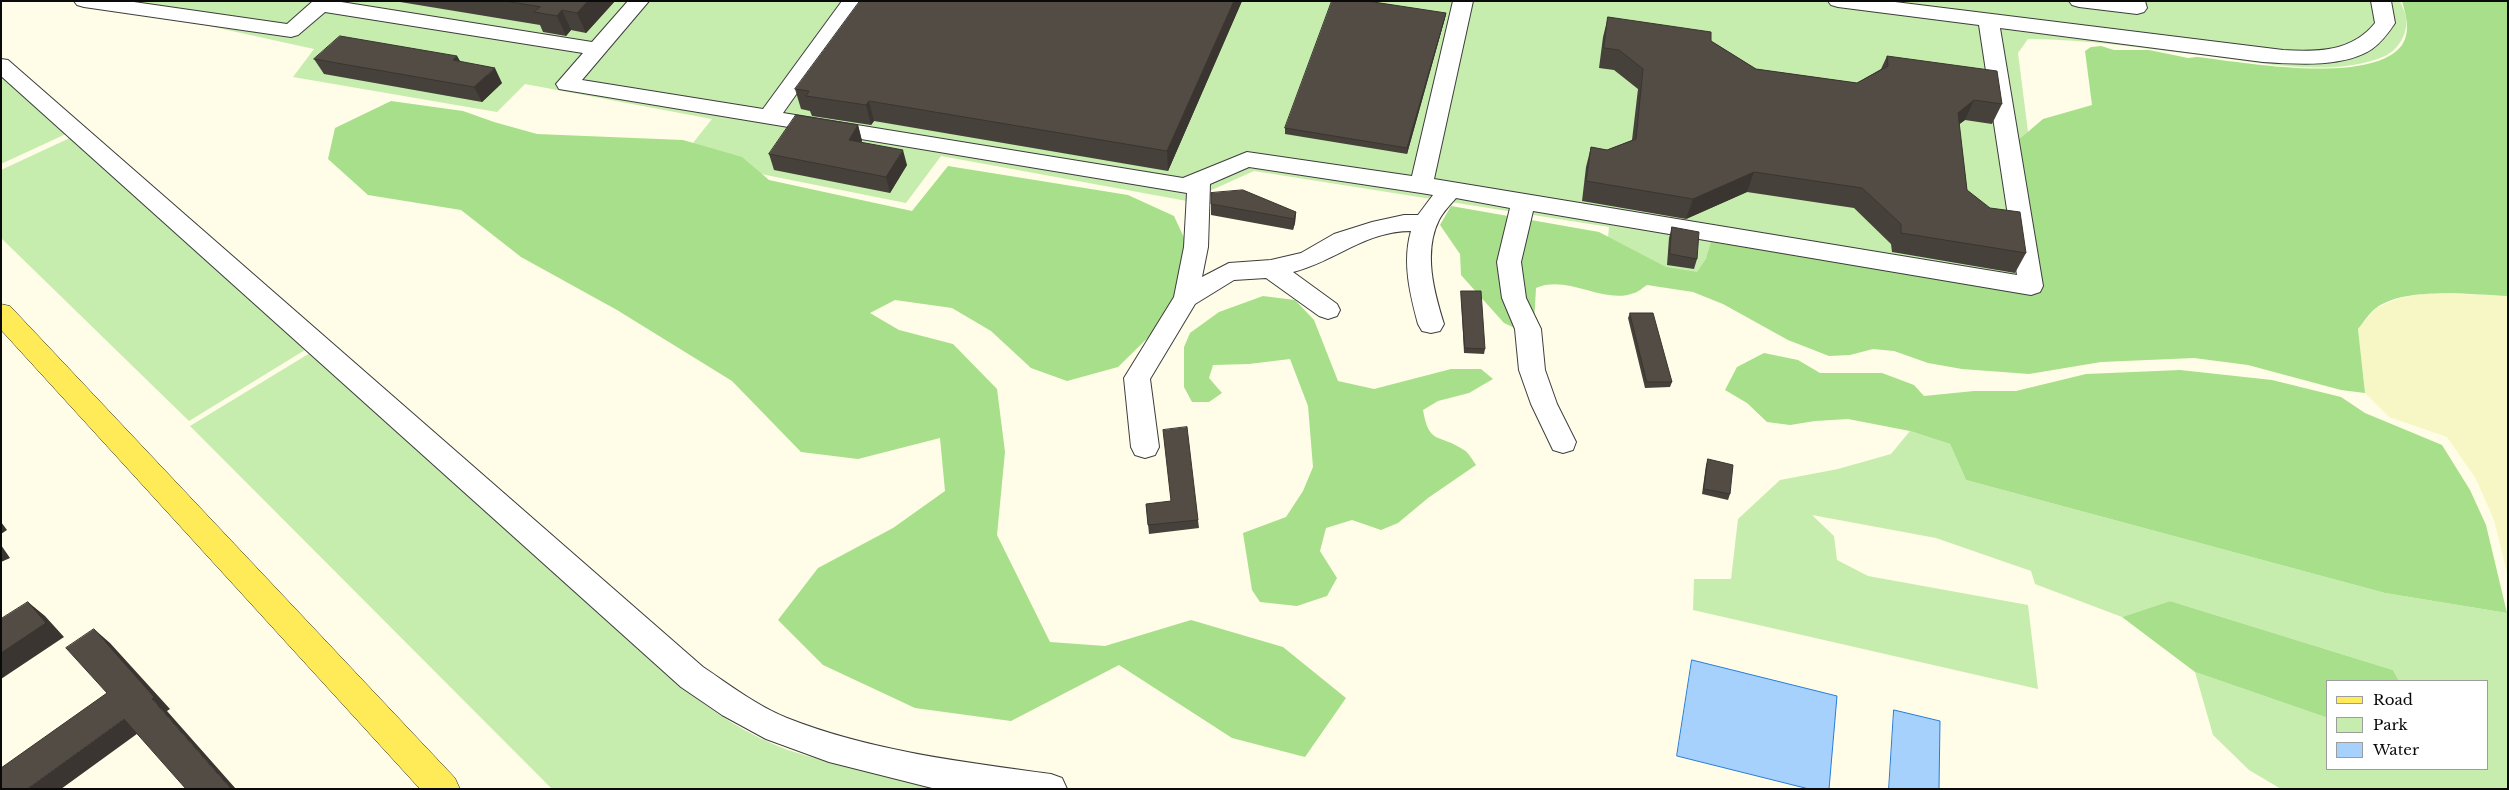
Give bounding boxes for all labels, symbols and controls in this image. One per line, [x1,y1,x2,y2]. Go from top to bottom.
legend [2326,680,2489,770]
text: Road [2373,690,2413,709]
text: Park [2373,715,2408,734]
text: Water [2373,740,2419,759]

